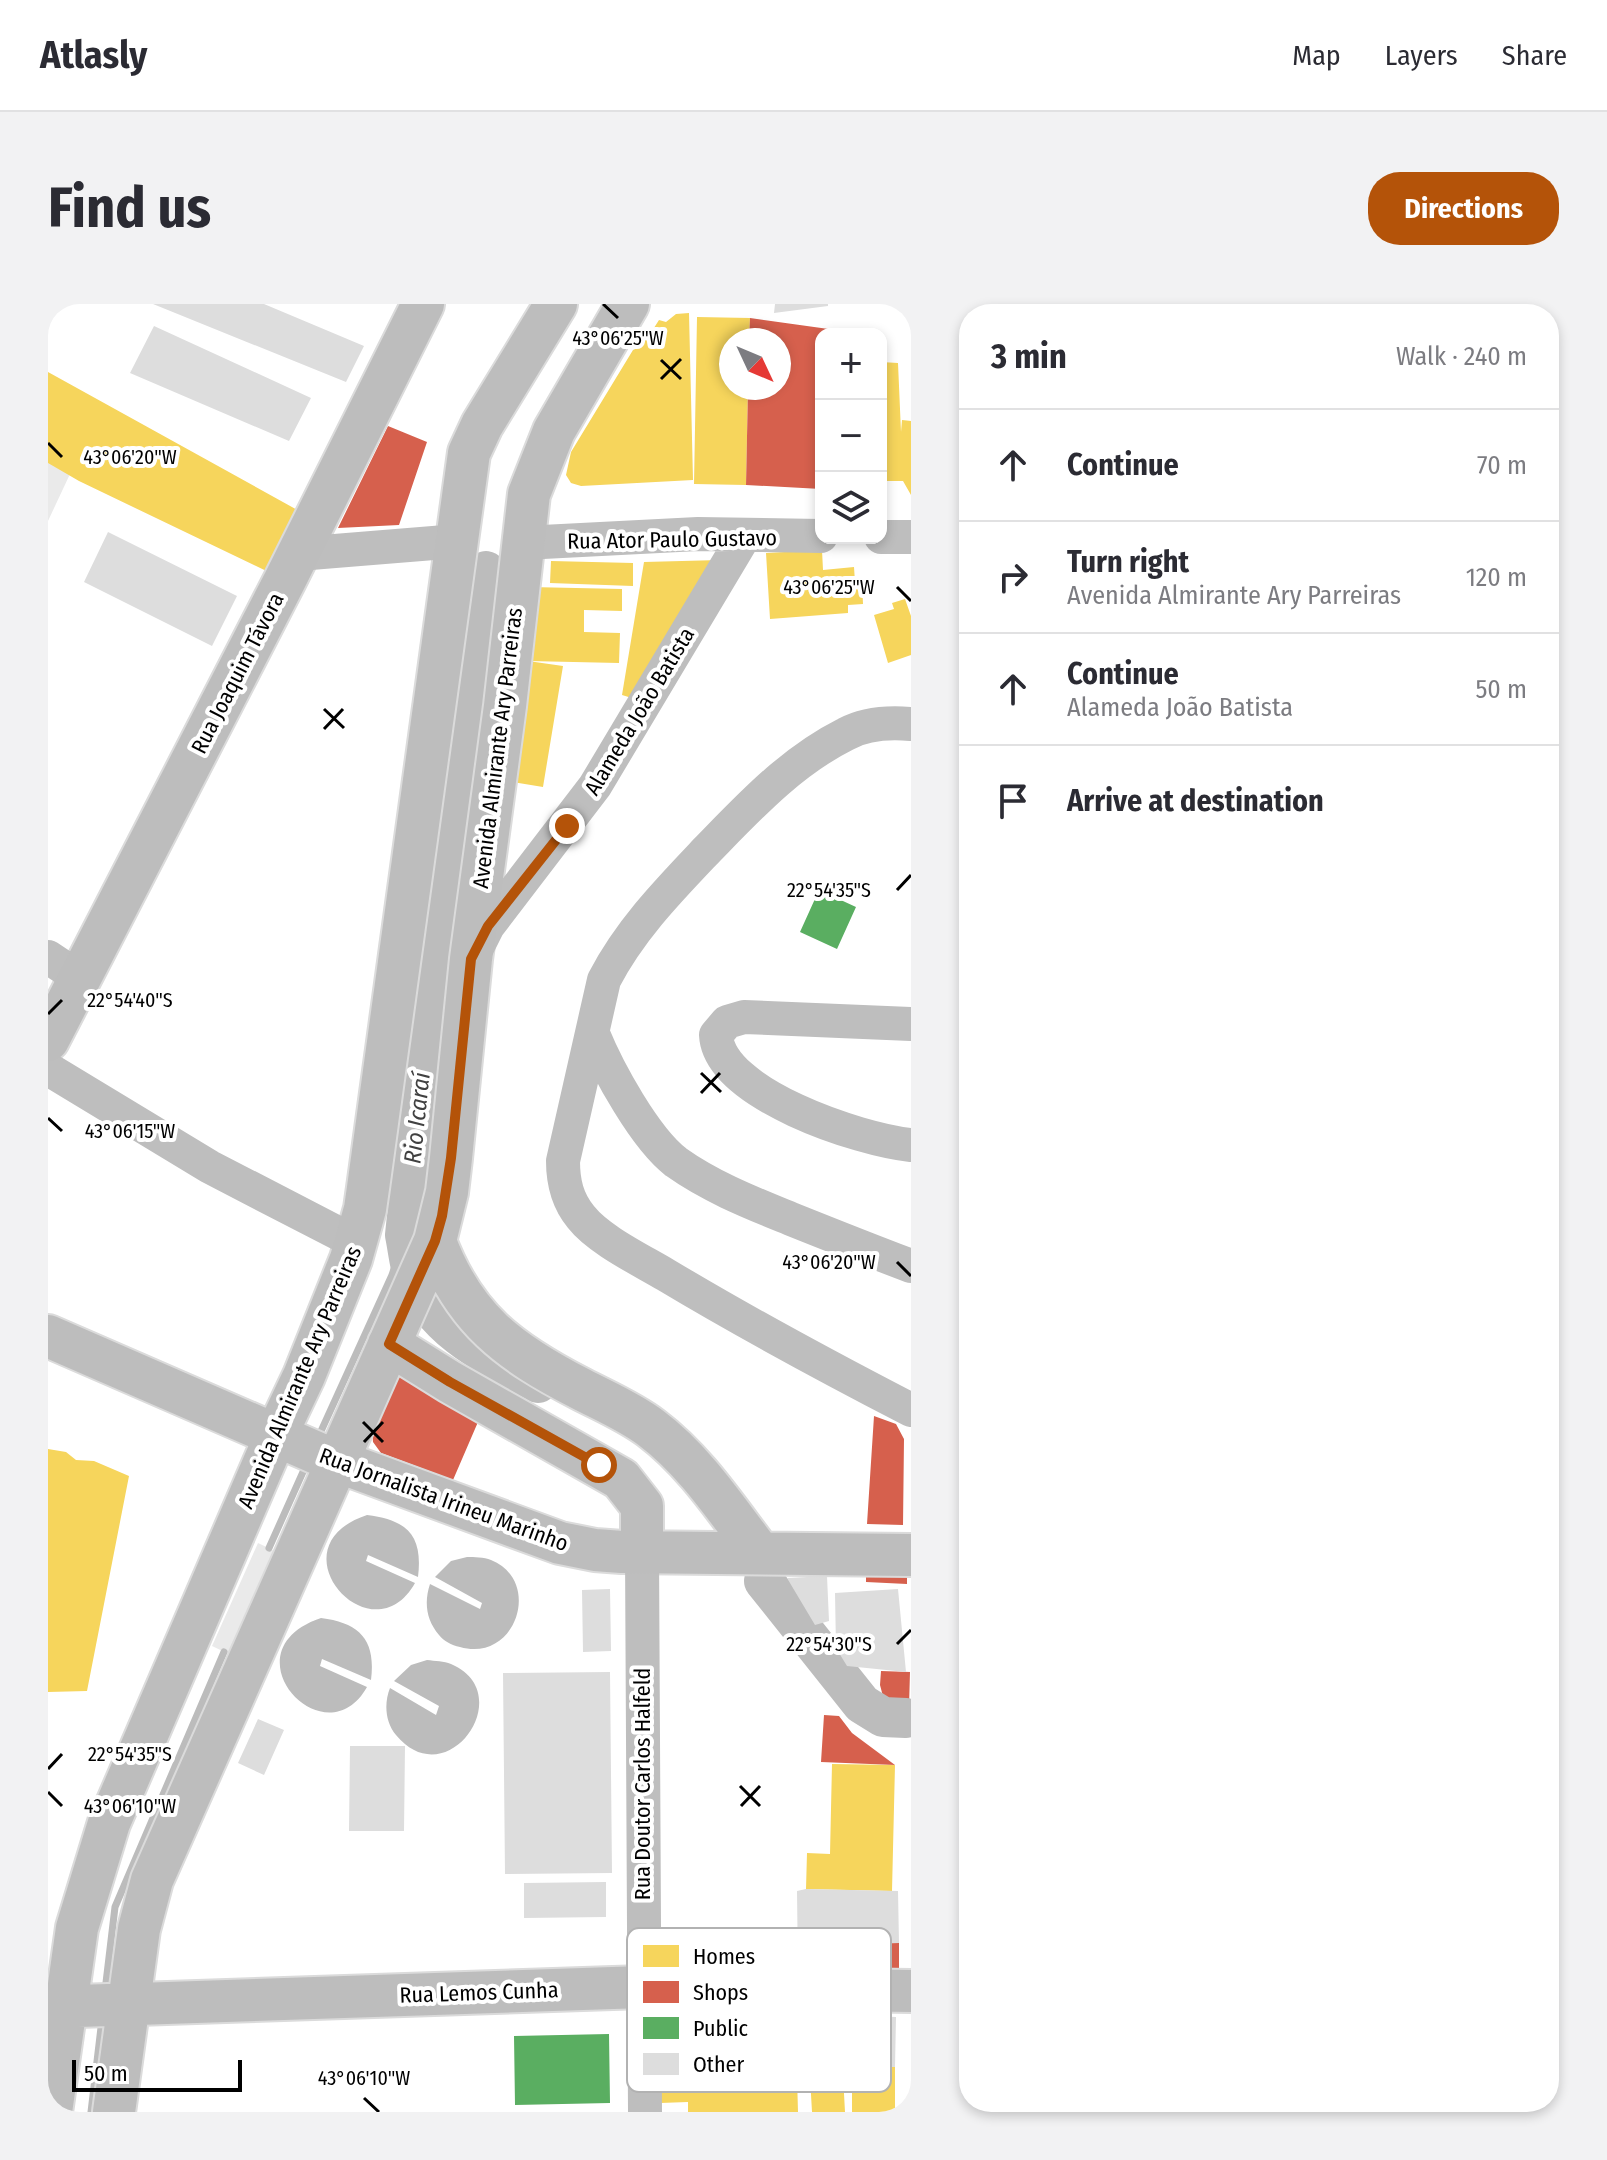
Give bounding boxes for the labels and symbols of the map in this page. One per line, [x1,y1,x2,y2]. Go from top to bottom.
text: 43°06'25"W [572,326,664,350]
north arrow [719,328,791,400]
text: 43°06'20"W [83,445,177,469]
street label: Rua Ator Paulo Gustavo [567,524,777,555]
text: 43°06'25"W [783,575,875,599]
street label: Rua Joaquim Távora [185,588,290,758]
street label: Avenida Almirante Ary Parreiras [467,606,528,890]
street label: Alameda João Batista [579,622,700,800]
route end [549,808,585,844]
text: 22°54'35"S [787,878,871,902]
text: 22°54'40"S [87,988,173,1012]
water label: Rio Icaraí [398,1069,436,1165]
text: 43°06'15"W [85,1119,175,1143]
street label: Avenida Almirante Ary Parreiras [232,1242,367,1513]
text: 43°06'20"W [782,1250,876,1274]
street label: Rua Jornalista Irineu Marinho [316,1442,572,1557]
route start [581,1447,617,1483]
text: 22°54'30"S [786,1632,872,1656]
street label: Rua Doutor Carlos Halfeld [629,1668,656,1900]
text: 22°54'35"S [88,1742,172,1766]
text: 43°06'10"W [84,1794,176,1818]
legend [627,1928,891,2092]
text: Homes [693,1943,755,1970]
street label: Rua Lemos Cunha [399,1976,559,2009]
text: Shops [693,1979,748,2006]
text: Public [693,2015,749,2042]
text: Other [693,2051,744,2078]
scale bar [72,2056,242,2092]
text: 43°06'10"W [318,2066,410,2090]

